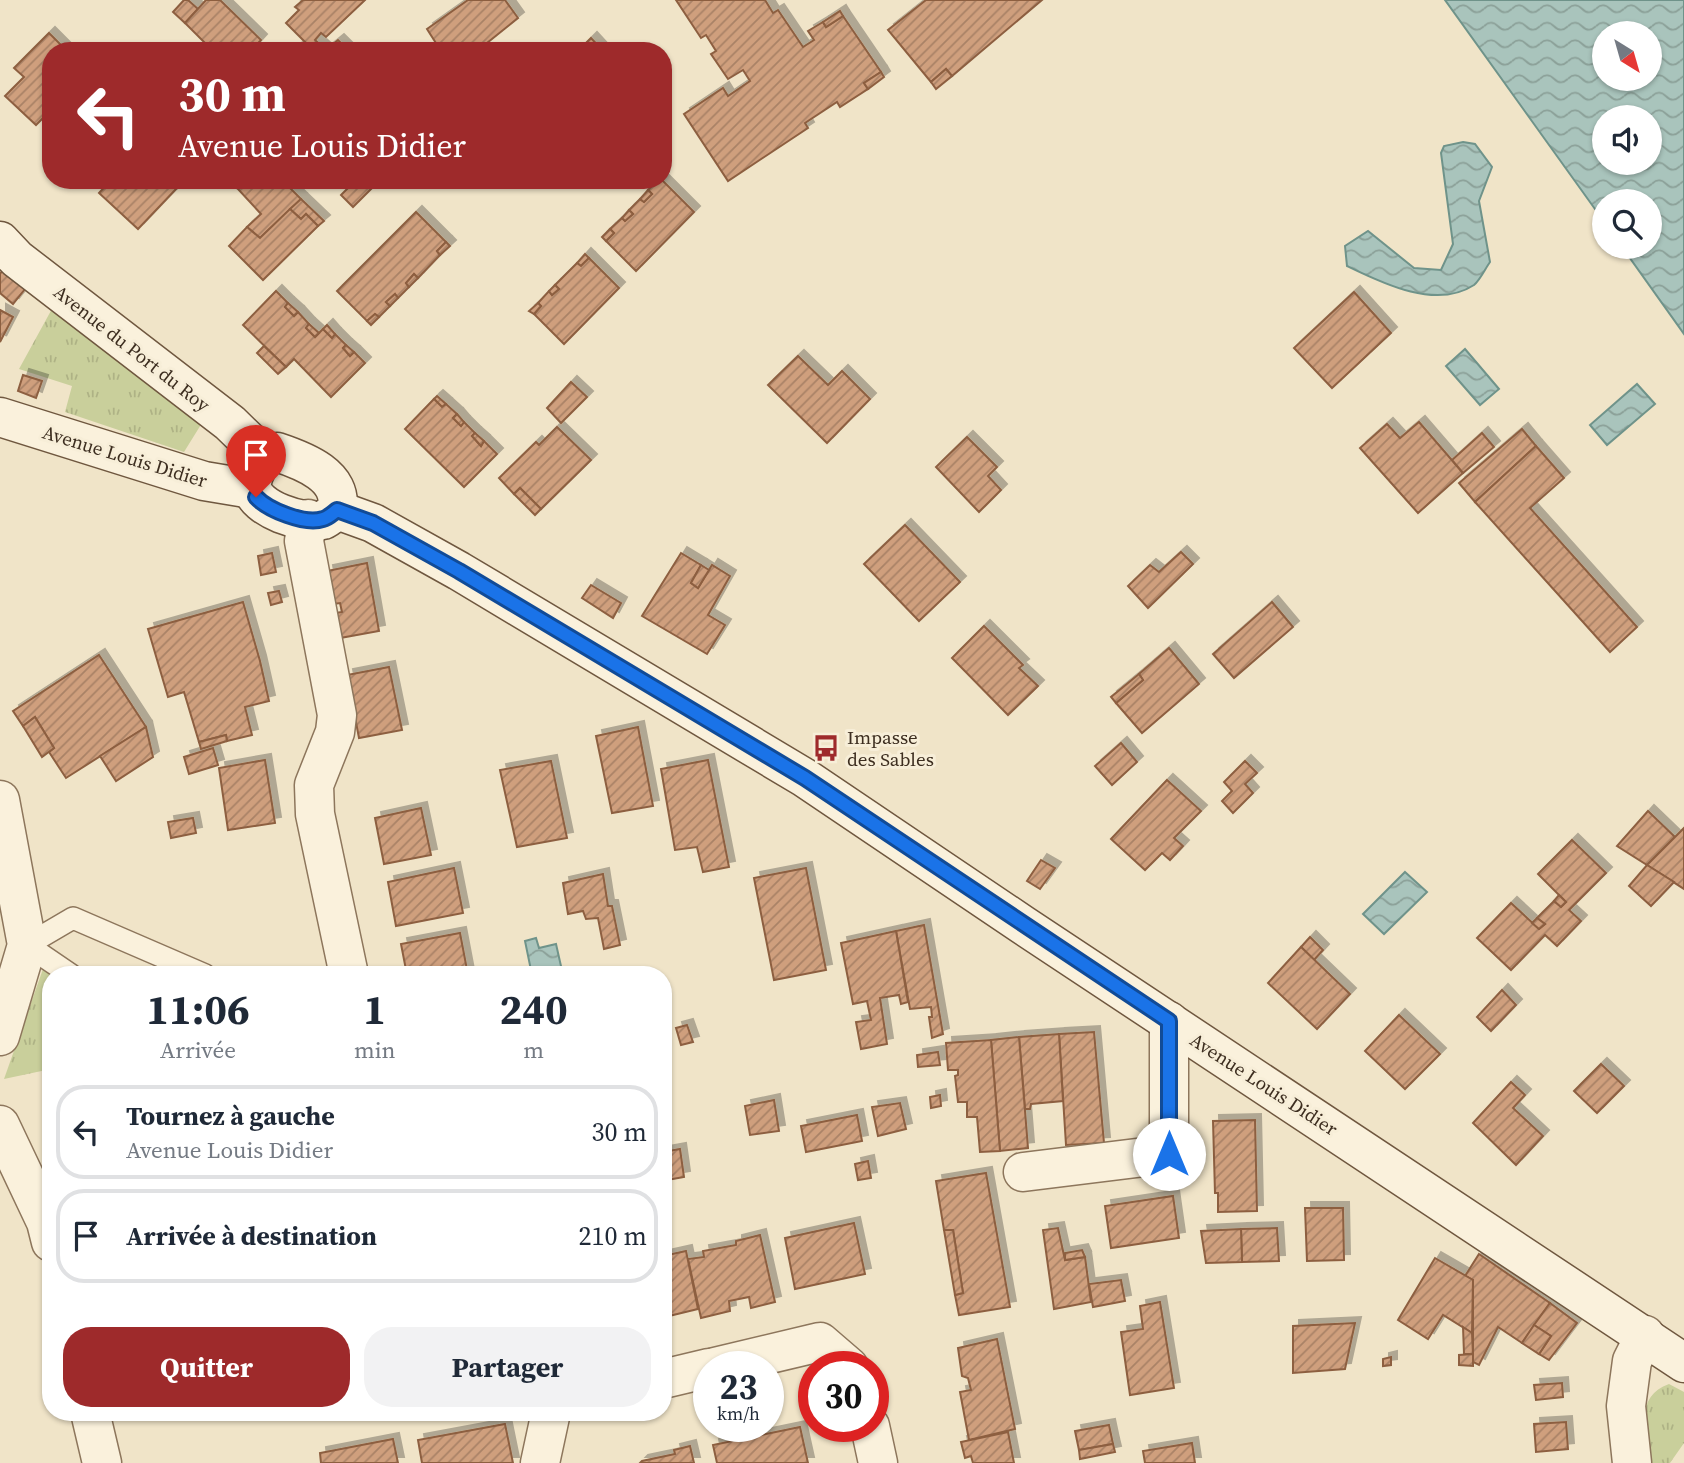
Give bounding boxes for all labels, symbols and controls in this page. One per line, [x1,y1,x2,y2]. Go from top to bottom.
north arrow [1592,21,1662,91]
map controls [1592,21,1662,259]
text: 30 m [178,60,286,127]
icon: left [63,70,154,161]
button: sound [1592,105,1662,175]
text: Avenue Louis Didier [178,124,466,168]
button: search [1592,189,1662,259]
street label: Avenue du Port du Roy [49,279,216,417]
street label: Avenue Louis Didier [39,419,211,493]
pin [226,425,286,497]
icon: arrive [237,436,275,474]
place label: Impasse des Sables [847,724,934,772]
bus stop icon: Impasse des Sables [811,733,841,763]
text: 11:06 [146,980,250,1038]
text: 1 [363,980,386,1038]
text: 240 [500,980,568,1038]
street label: Avenue Louis Didier [1185,1027,1343,1141]
text: Arrivée [160,1034,236,1066]
text: min [354,1034,395,1066]
text: m [523,1034,544,1066]
text: Tournez à gauche [126,1098,335,1134]
icon: left [67,1113,105,1151]
text: 30 m [592,1114,647,1150]
position arrow [1132,1117,1206,1191]
text: Avenue Louis Didier [126,1134,333,1166]
icon: arrive [67,1217,105,1255]
text: Arrivée à destination [126,1218,377,1254]
text: 210 m [579,1218,647,1254]
button: Quitter [63,1327,350,1407]
button: Partager [364,1327,651,1407]
speed limit sign: 30 [798,1351,889,1442]
text: 23 [720,1363,757,1411]
text: km/h [717,1401,760,1426]

